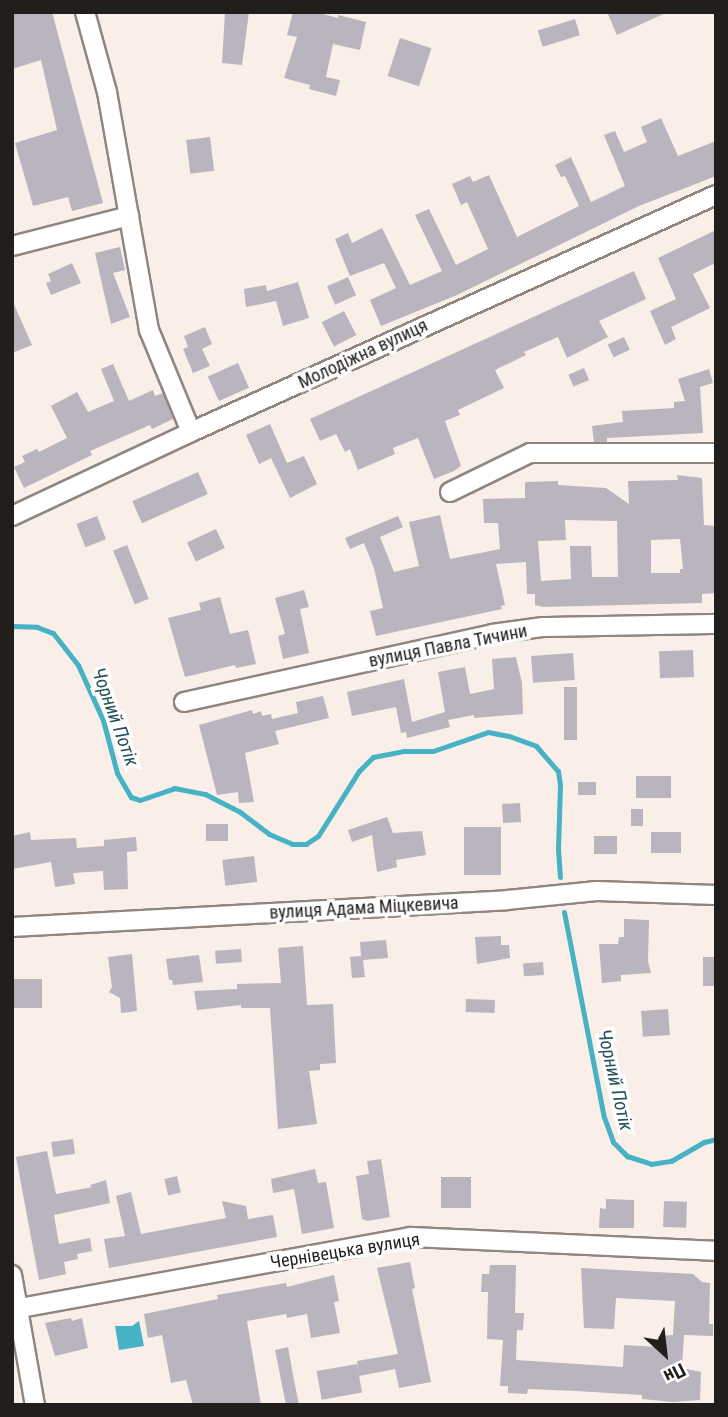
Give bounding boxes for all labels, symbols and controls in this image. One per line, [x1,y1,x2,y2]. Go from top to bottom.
street label: Молодіжна вулиця [295,315,431,393]
street label: вулиця Павла Тичини [367,620,529,672]
water label: Чорний Потік [87,665,143,769]
street label: вулиця Адама Міцкевича [269,892,459,924]
water label: Чорний Потік [592,1027,638,1133]
street label: Чернівецька вулиця [269,1229,421,1273]
north arrow [630,1319,700,1389]
text: Пн [660,1358,689,1388]

